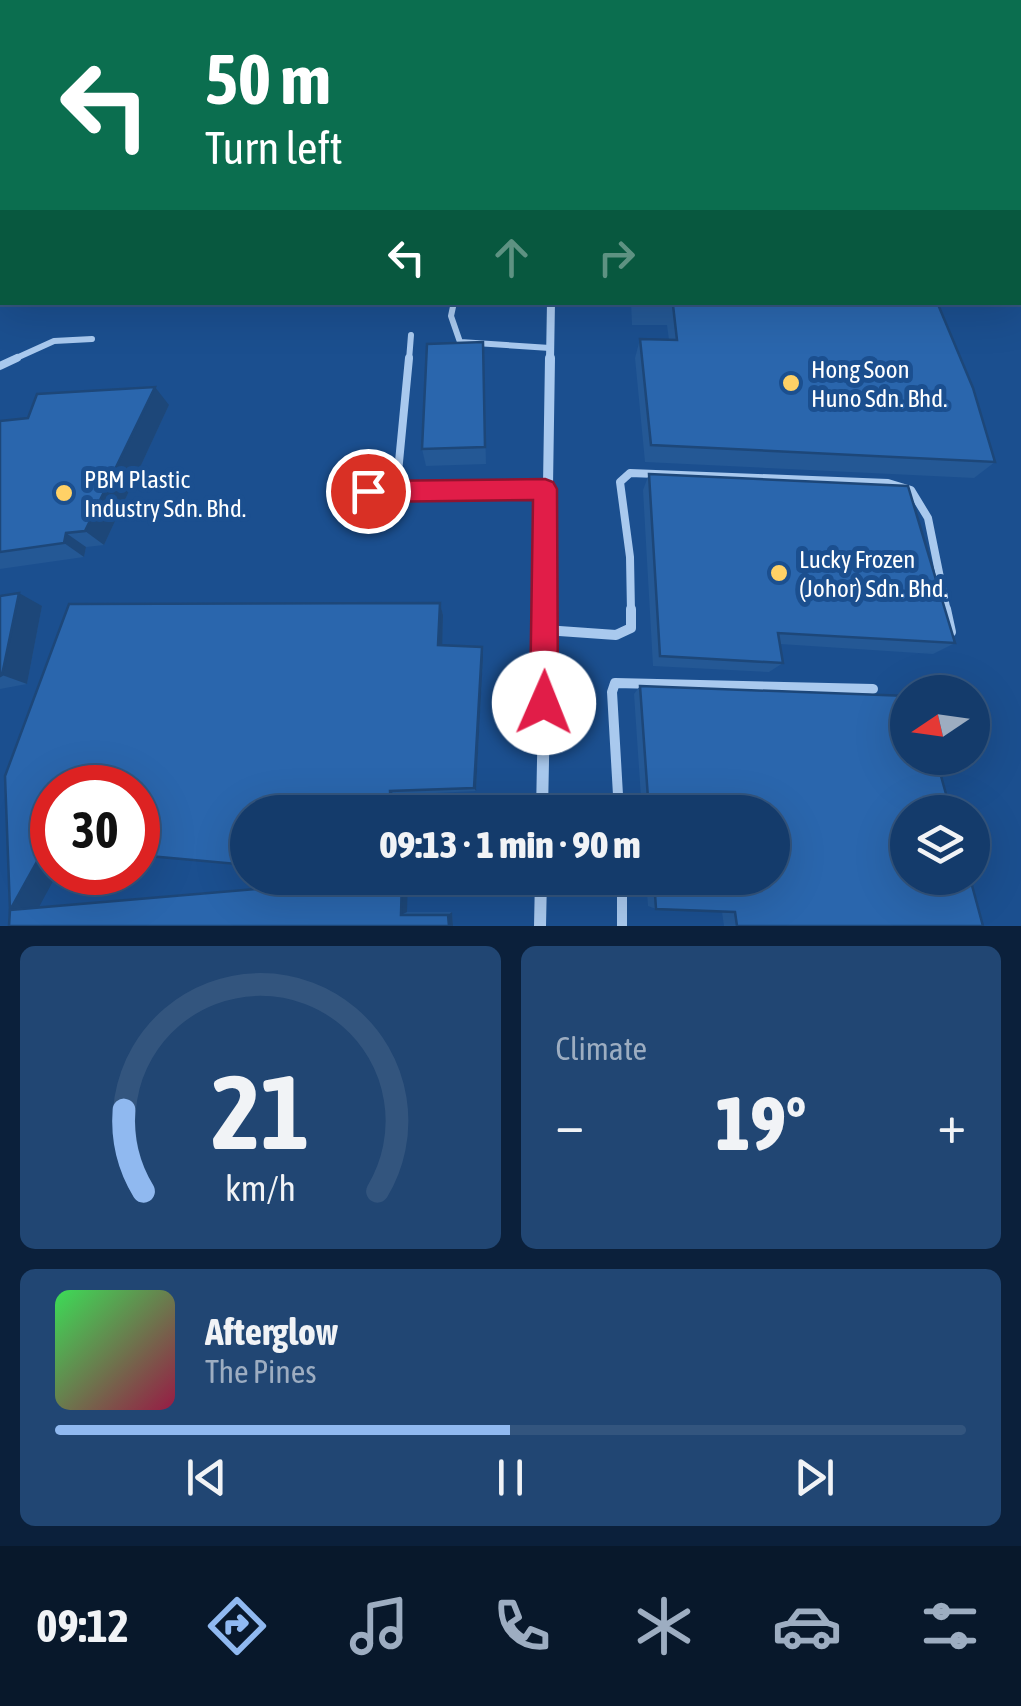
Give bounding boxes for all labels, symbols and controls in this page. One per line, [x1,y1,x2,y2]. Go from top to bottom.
text: 50 m [205,39,331,119]
icon: left [40,40,170,170]
text: Turn left [205,122,343,174]
icon: left [379,230,434,285]
icon: ahead [484,230,539,285]
icon: right [589,230,644,285]
place label: Hong Soon Huno Sdn. Bhd. [811,355,948,412]
marker: Hong Soon Huno Sdn. Bhd. [780,372,802,394]
pin [326,449,411,534]
icon: arrive [341,464,396,519]
place label: PBM Plastic Industry Sdn. Bhd. [84,465,246,522]
marker: PBM Plastic Industry Sdn. Bhd. [53,482,75,504]
place label: Lucky Frozen (Johor) Sdn. Bhd. [799,545,948,602]
marker: Lucky Frozen (Johor) Sdn. Bhd. [768,562,790,584]
position arrow [492,651,596,755]
north arrow [890,675,990,775]
map controls [890,675,990,895]
speed limit sign: 30 [30,765,160,895]
button: layers [890,795,990,895]
text: 09:13 · 1 min · 90 m [379,823,641,866]
text: Climate [556,1030,647,1067]
text: 21 [211,1052,309,1171]
text: 19° [715,1080,806,1166]
text: − [556,1092,584,1155]
text: + [937,1092,966,1155]
text: km/h [225,1168,296,1209]
text: Afterglow [205,1310,338,1353]
text: The Pines [205,1353,317,1390]
icon: previous [179,1450,234,1505]
icon: pause [483,1450,538,1505]
icon: next [787,1450,842,1505]
icon: directions [202,1591,272,1661]
icon: music [344,1591,414,1661]
icon: phone [487,1591,557,1661]
icon: climate [629,1591,699,1661]
icon: car [772,1591,842,1661]
icon: filters [915,1591,985,1661]
text: 09:12 [36,1600,129,1652]

